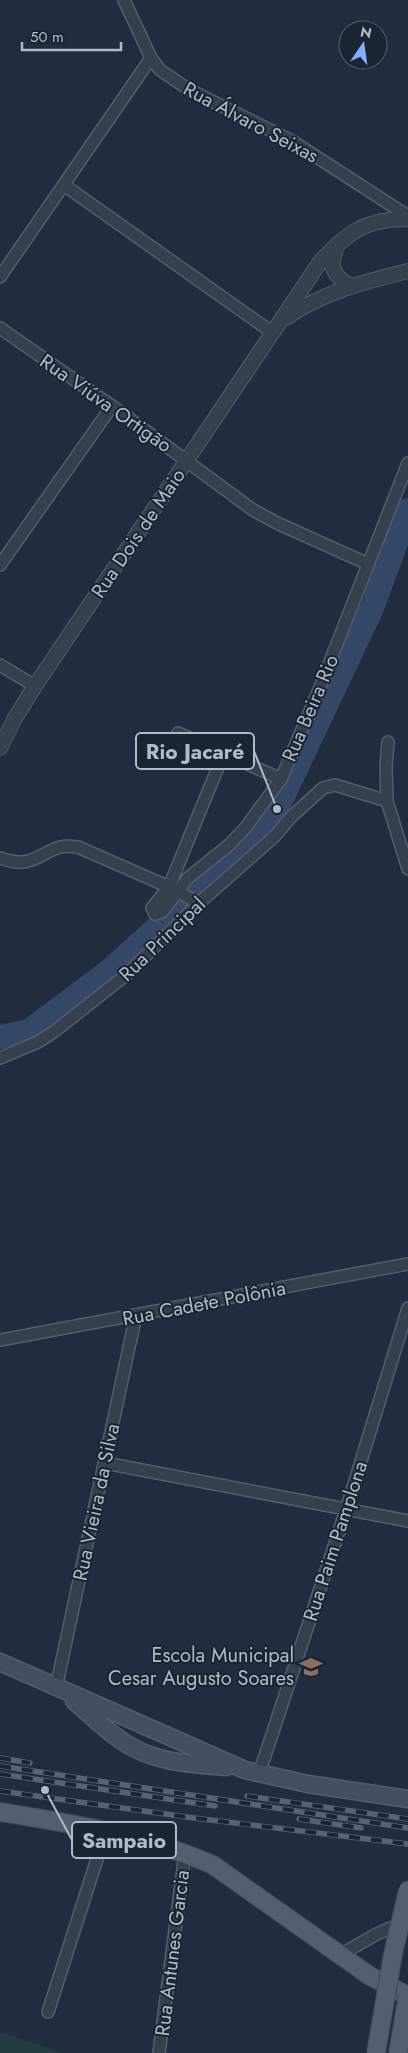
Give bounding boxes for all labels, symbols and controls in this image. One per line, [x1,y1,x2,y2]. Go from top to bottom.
scale bar [22,20,121,52]
north arrow [338,20,388,70]
text: N [358,21,374,43]
text: 50 m [30,26,64,48]
street label: Rua Álvaro Seixas [178,75,324,170]
street label: Rua Viúva Ortigão [34,347,178,460]
street label: Rua Dois de Maio [84,463,193,604]
street label: Rua Beira Rio [275,650,346,766]
callout: Rio Jacaré [136,733,254,769]
text: Rio Jacaré [146,737,244,767]
street label: Rua Principal [112,890,212,988]
street label: Rua Cadete Polônia [120,1273,288,1334]
street label: Rua Vieira da Silva [66,1421,127,1583]
street label: Rua Paim Pamplona [296,1457,375,1625]
place label: Escola Municipal Cesar Augusto Soares [108,1641,294,1693]
school or university icon: Escola Municipal Cesar Augusto Soares [298,1654,324,1680]
callout: Sampaio [72,1822,176,1858]
text: Sampaio [82,1826,166,1856]
street label: Rua Antunes Garcia [148,1868,197,2038]

